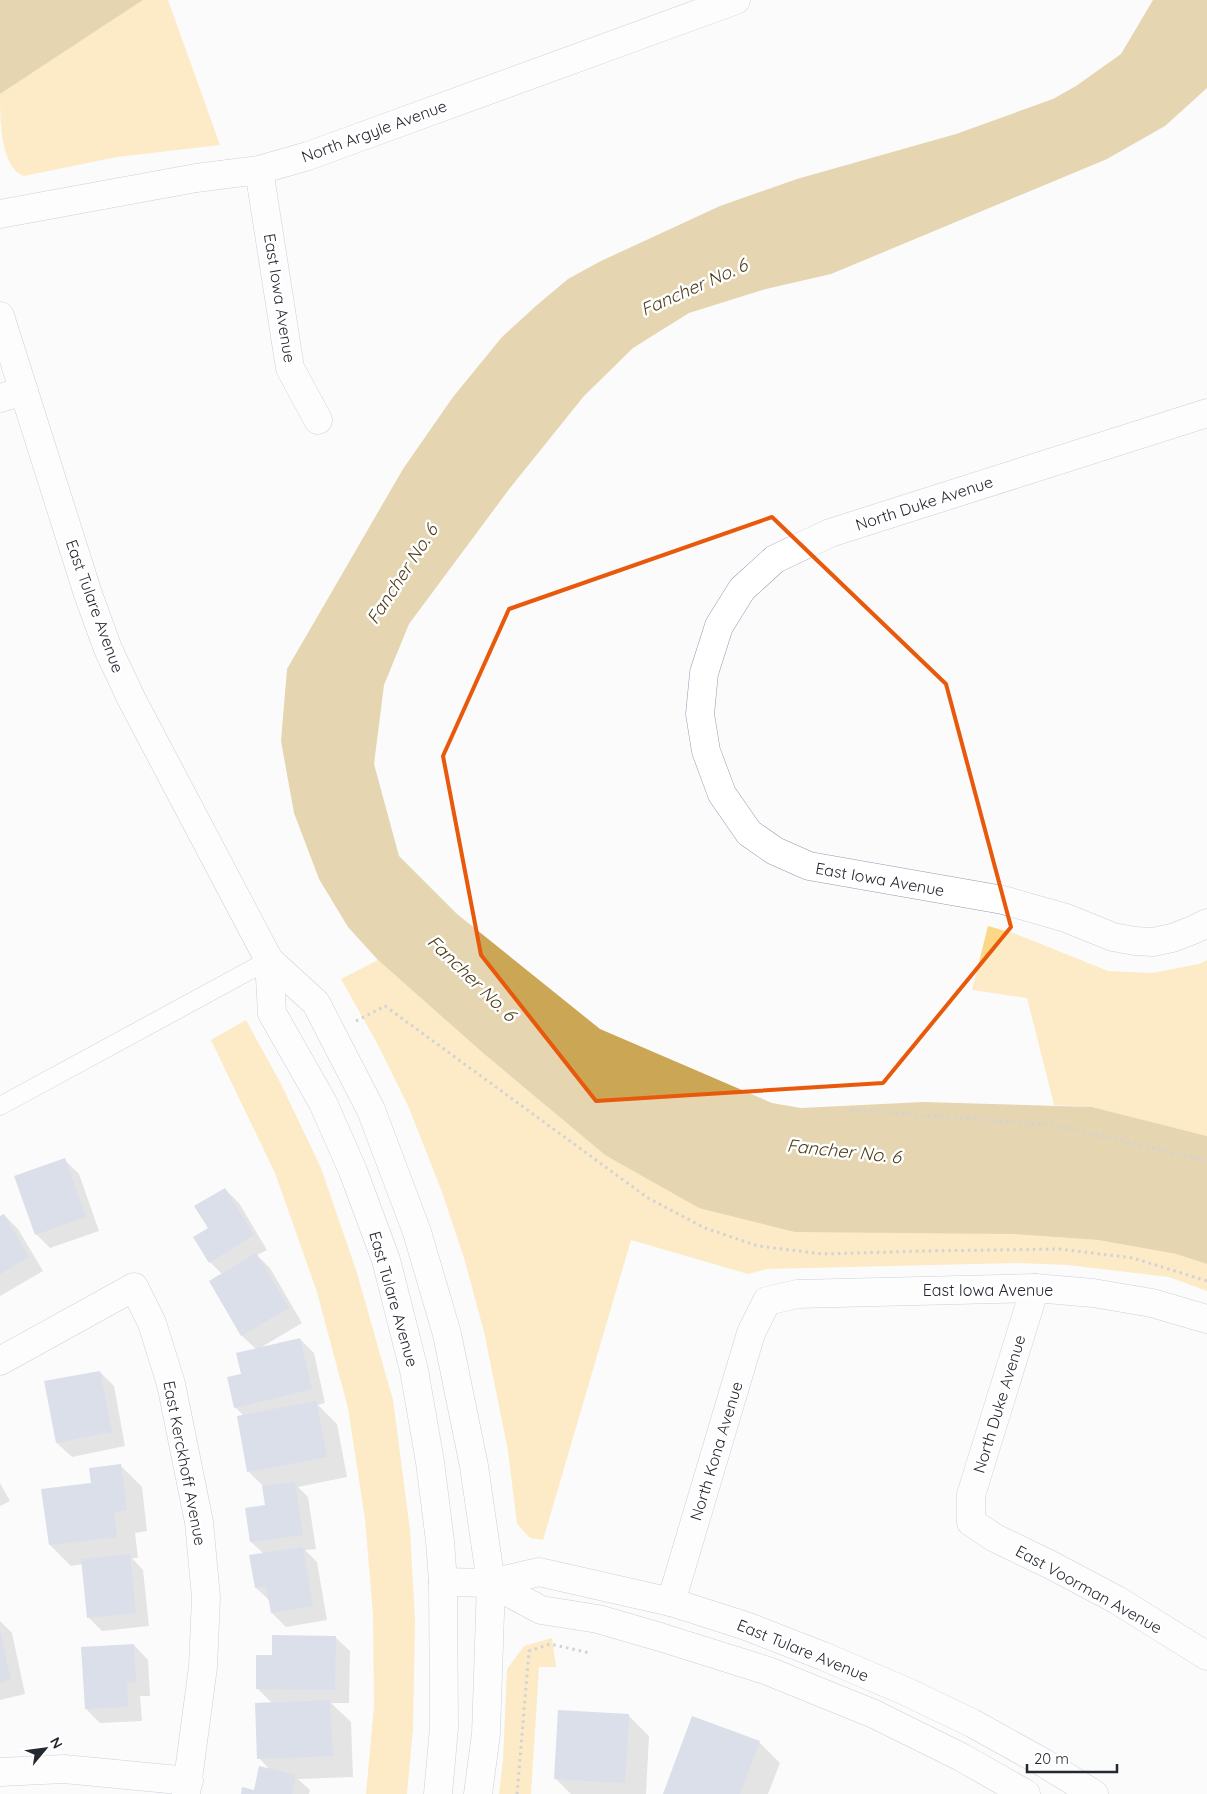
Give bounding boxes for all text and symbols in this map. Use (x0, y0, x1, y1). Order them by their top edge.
street label: North Argyle Avenue (299, 95, 449, 167)
street label: East Iowa Avenue (260, 232, 300, 364)
water label: Fancher No. 6 (637, 253, 752, 321)
street label: North Duke Avenue (853, 471, 995, 535)
water label: Fancher No. 6 (361, 519, 444, 628)
street label: East Tulare Avenue (62, 537, 128, 675)
street label: East Iowa Avenue (814, 858, 946, 900)
water label: Fancher No. 6 (423, 930, 522, 1027)
water label: Fancher No. 6 (786, 1134, 903, 1169)
street label: East Tulare Avenue (365, 1229, 423, 1369)
street label: East Iowa Avenue (923, 1280, 1053, 1300)
street label: North Duke Avenue (968, 1333, 1030, 1475)
street label: East Kerckhoff Avenue (159, 1379, 211, 1547)
street label: North Kona Avenue (685, 1379, 747, 1523)
street label: East Voorman Avenue (1012, 1540, 1166, 1638)
street label: East Tulare Avenue (734, 1614, 872, 1686)
north arrow (20, 1724, 70, 1774)
text: N (46, 1734, 67, 1752)
scale bar (1027, 1742, 1117, 1774)
text: 20 m (1034, 1749, 1069, 1768)

